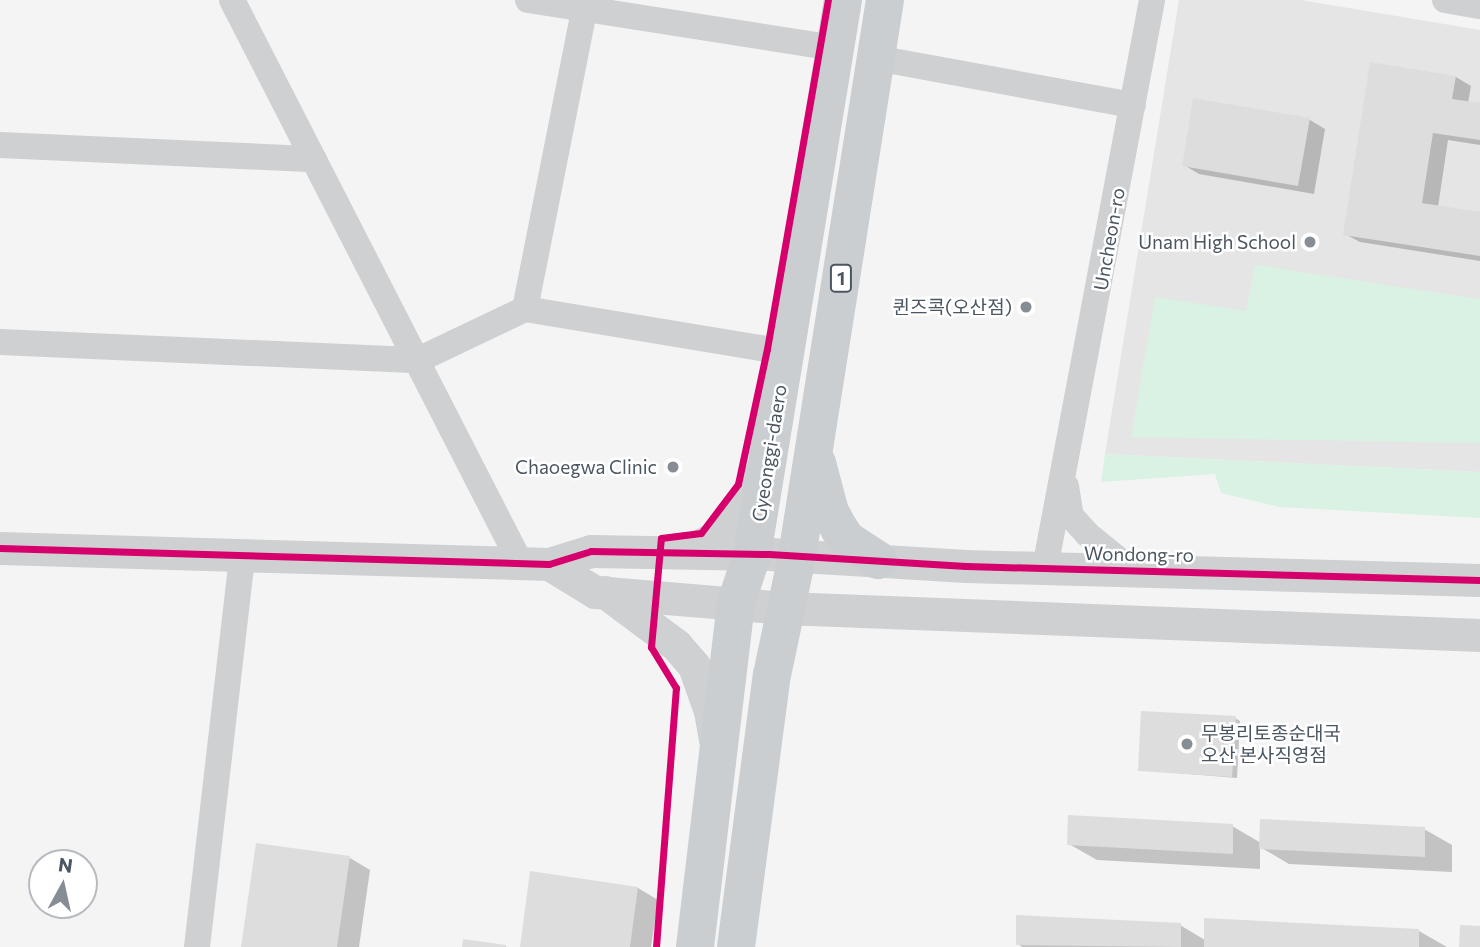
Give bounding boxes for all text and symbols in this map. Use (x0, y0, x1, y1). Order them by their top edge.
street label: Uncheon-ro (1089, 186, 1129, 292)
place label: Unam High School (1138, 231, 1296, 253)
marker: Unam High School (1302, 234, 1318, 250)
road number: 1 (829, 264, 853, 292)
place label: 퀸즈콕(오산점) (892, 296, 1012, 318)
marker: 퀸즈콕(오산점) (1018, 299, 1034, 315)
street label: Gyeonggi-daero (747, 383, 791, 523)
place label: Chaoegwa Clinic (515, 456, 657, 478)
marker: Chaoegwa Clinic (663, 457, 683, 477)
street label: Wondong-ro (1084, 542, 1194, 566)
place label: 무봉리토종순대국 오산 본사직영점 (1201, 722, 1341, 766)
marker: 무봉리토종순대국 오산 본사직영점 (1179, 736, 1195, 752)
north arrow (28, 849, 98, 919)
text: N (57, 852, 74, 877)

